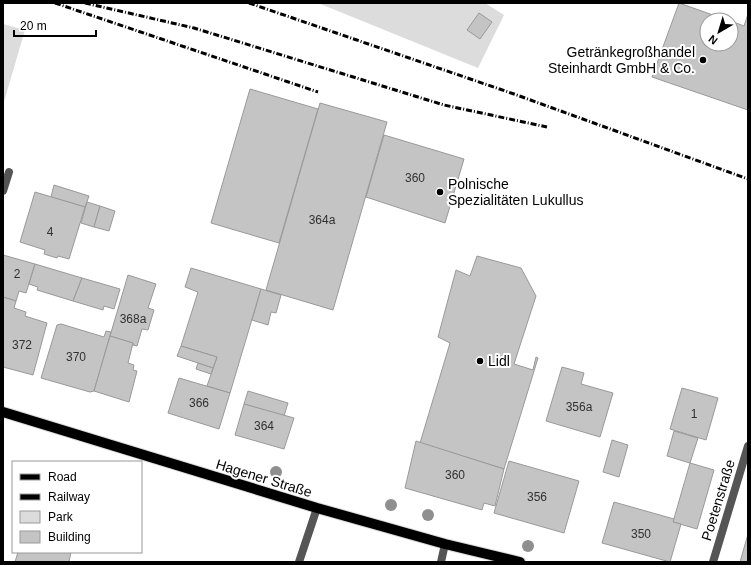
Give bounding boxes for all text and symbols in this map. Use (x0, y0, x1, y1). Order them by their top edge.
scale bar (14, 12, 96, 38)
north arrow (699, 12, 739, 52)
text: 20 m (20, 19, 47, 33)
text: N (706, 33, 720, 47)
place label: Getränkegroßhandel Steinhardt GmbH & Co. (548, 44, 695, 76)
marker: Getränkegroßhandel Steinhardt GmbH & Co. (698, 55, 708, 65)
house number: 360 (405, 171, 425, 185)
place label: Polnische Spezialitäten Lukullus (448, 176, 583, 208)
marker: Polnische Spezialitäten Lukullus (435, 187, 445, 197)
house number: 364a (309, 213, 336, 227)
house number: 4 (47, 225, 54, 239)
house number: 2 (14, 267, 21, 281)
house number: 368a (120, 312, 147, 326)
house number: 372 (12, 338, 32, 352)
house number: 370 (66, 350, 86, 364)
place label: Lidl (488, 353, 510, 369)
marker: Lidl (475, 356, 485, 366)
house number: 366 (189, 396, 209, 410)
house number: 356a (566, 400, 593, 414)
house number: 1 (691, 407, 698, 421)
house number: 364 (254, 419, 274, 433)
street label: Hagener Straße (214, 456, 314, 500)
street label: Poetenstraße (698, 457, 738, 543)
legend (12, 461, 142, 553)
house number: 360 (445, 468, 465, 482)
text: Road (48, 470, 77, 484)
text: Railway (48, 490, 90, 504)
house number: 356 (527, 490, 547, 504)
text: Park (48, 510, 74, 524)
house number: 350 (631, 527, 651, 541)
text: Building (48, 530, 91, 544)

